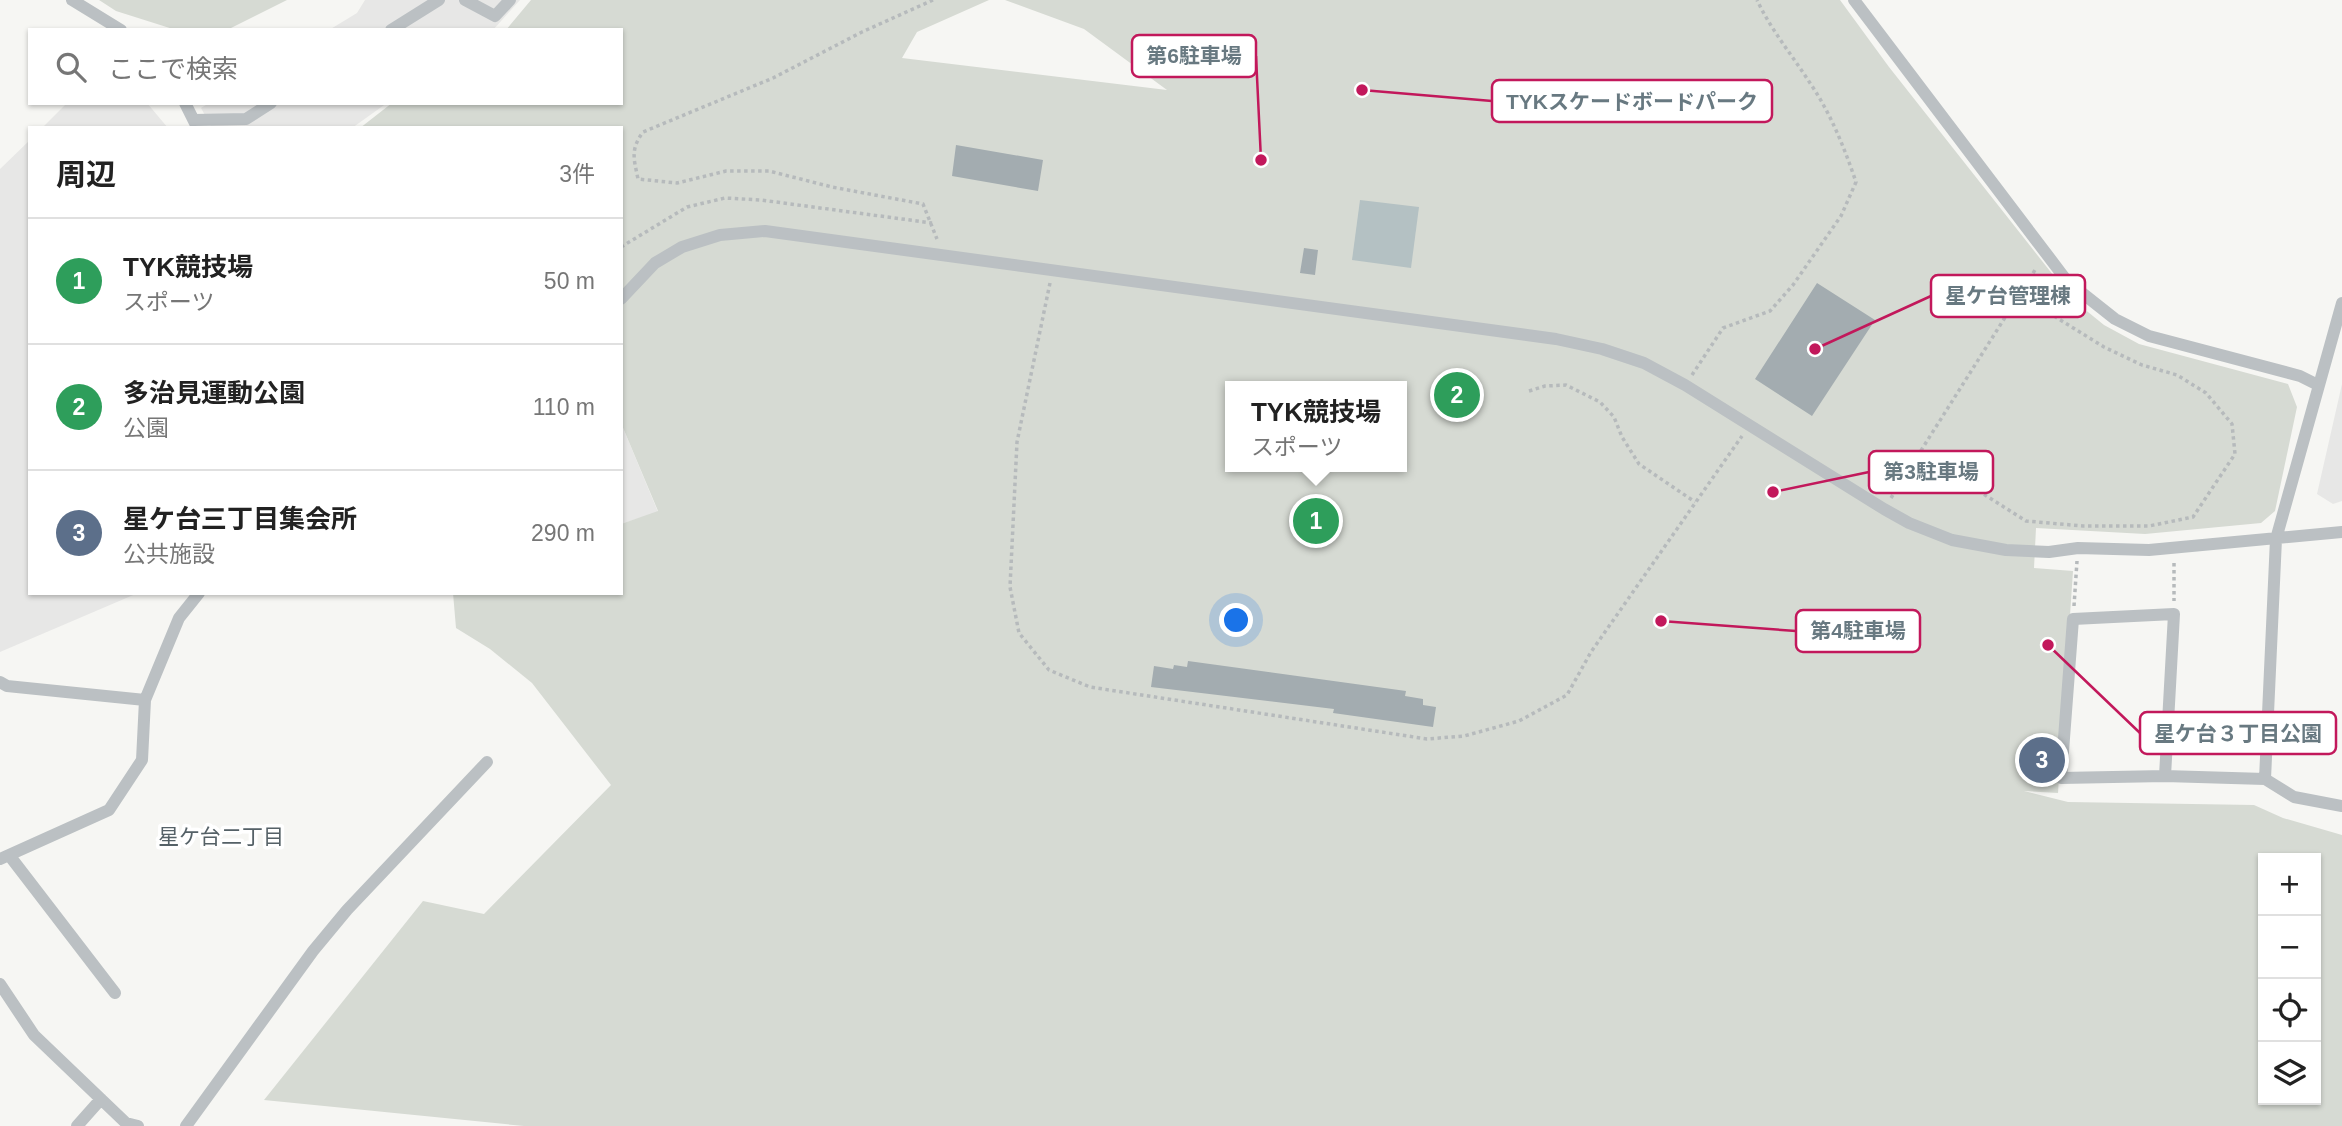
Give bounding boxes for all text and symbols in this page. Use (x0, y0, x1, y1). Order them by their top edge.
search box (28, 28, 623, 105)
callout: 第6駐車場 (1132, 35, 1256, 77)
text: 第6駐車場 (1146, 44, 1242, 67)
icon: search (52, 48, 90, 86)
text: ここで検索 (108, 54, 238, 84)
callout: TYKスケードボードパーク (1492, 80, 1772, 122)
text: TYKスケードボードパーク (1506, 90, 1758, 113)
text: 周辺 (56, 158, 116, 191)
text: 3件 (559, 161, 595, 187)
text: TYK競技場 (123, 252, 253, 282)
text: 1 (73, 268, 85, 294)
text: 50 m (544, 268, 595, 294)
callout: 星ケ台管理棟 (1931, 275, 2085, 317)
text: 星ケ台管理棟 (1945, 284, 2071, 307)
text: スポーツ (123, 289, 215, 315)
pin: 2 (1434, 369, 1480, 421)
text: 多治見運動公園 (123, 378, 305, 408)
popup (1225, 381, 1407, 472)
text: 2 (73, 394, 85, 420)
text: 110 m (533, 394, 595, 420)
text: TYK競技場 (1251, 397, 1381, 427)
text: 公園 (123, 415, 169, 441)
text: スポーツ (1251, 434, 1343, 460)
callout: 第3駐車場 (1869, 451, 1993, 493)
text: 第3駐車場 (1883, 460, 1979, 483)
pin: 1 (1293, 495, 1339, 547)
text: 星ケ台三丁目集会所 (123, 504, 357, 534)
text: 3 (73, 520, 85, 546)
text: 290 m (531, 520, 595, 546)
text: 公共施設 (123, 541, 215, 567)
your location (1219, 603, 1253, 637)
callout: 第4駐車場 (1796, 610, 1920, 652)
text: 第4駐車場 (1810, 619, 1906, 642)
callout: 星ケ台３丁目公園 (2140, 712, 2336, 754)
text: 星ケ台３丁目公園 (2154, 722, 2322, 745)
pin: 3 (2019, 734, 2065, 786)
district label: 星ケ台二丁目 (158, 825, 284, 848)
map controls (2258, 853, 2321, 1105)
button: + (2258, 853, 2321, 916)
button: − (2258, 916, 2321, 979)
button: locate (2258, 979, 2321, 1042)
button: layers (2258, 1042, 2321, 1105)

